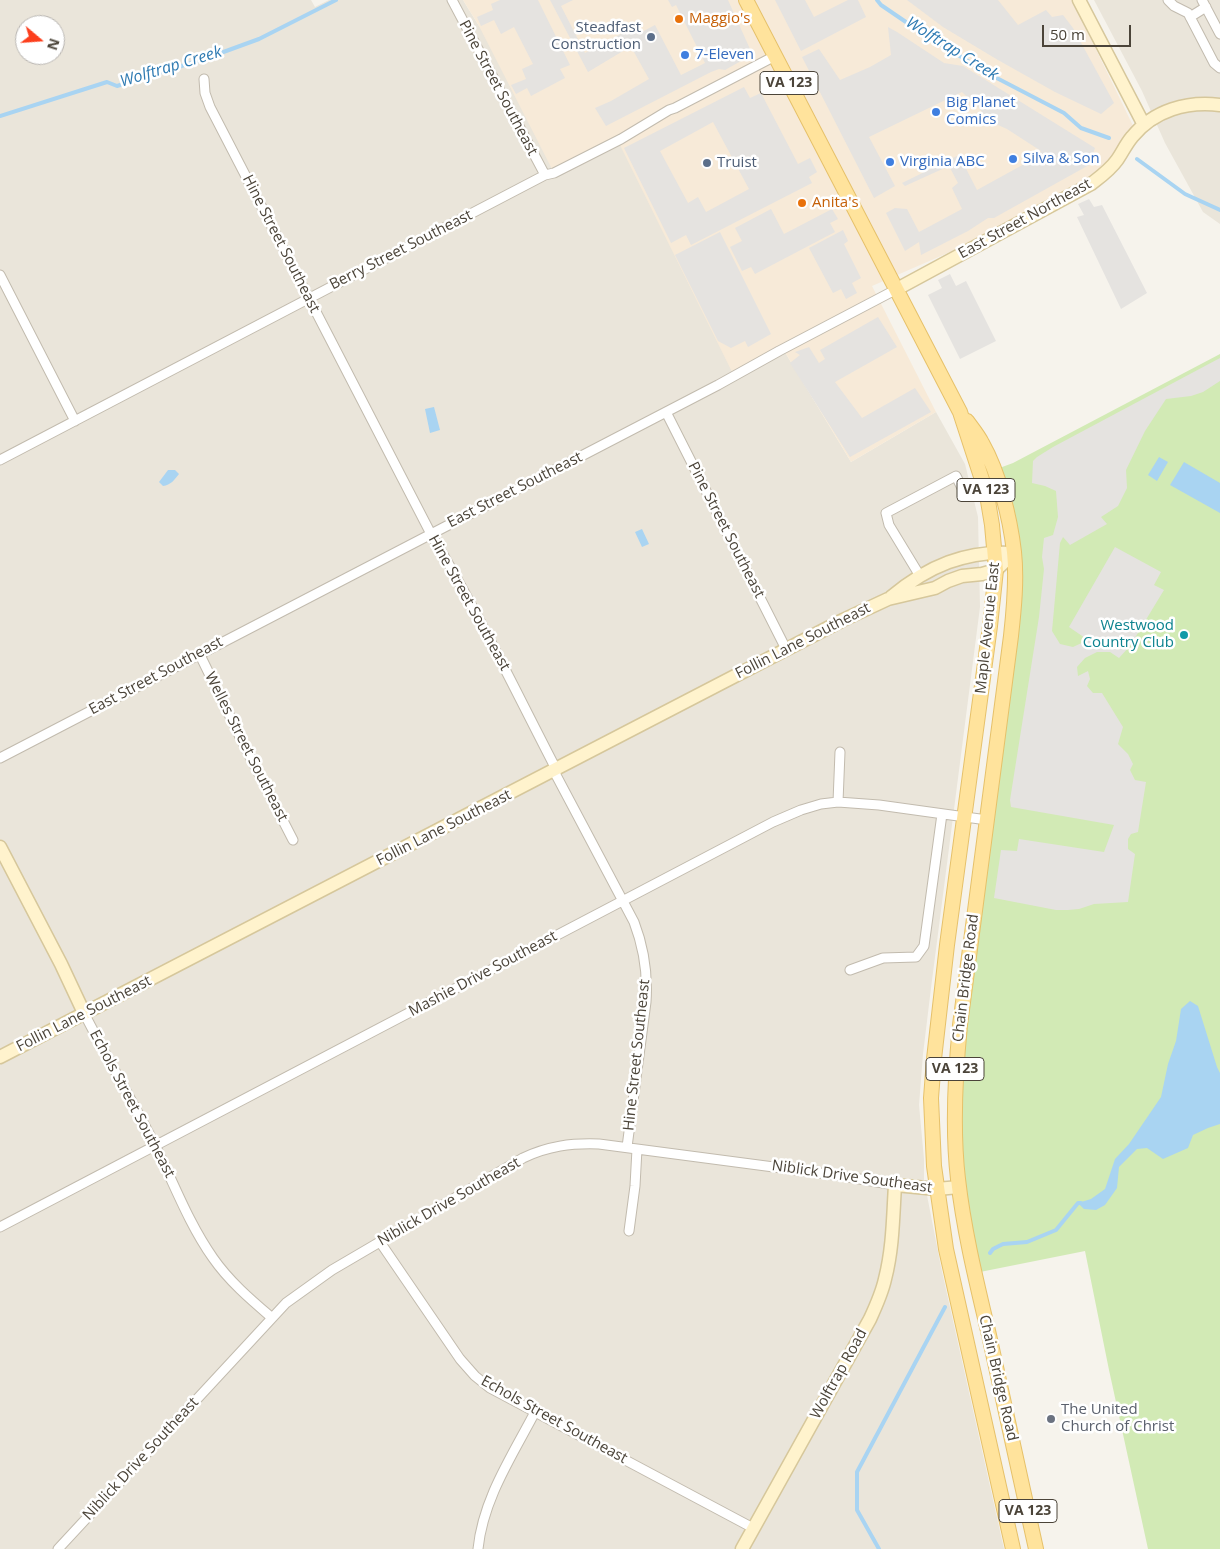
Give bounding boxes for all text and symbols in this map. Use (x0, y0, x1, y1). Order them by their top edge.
place label: Maggio's (689, 10, 750, 28)
marker: Maggio's (673, 13, 685, 25)
water label: Wolftrap Creek (902, 13, 1002, 85)
north arrow (15, 15, 65, 65)
scale bar (1045, 15, 1134, 47)
street label: Pine Street Southeast (455, 17, 541, 159)
place label: Steadfast Construction (551, 19, 641, 54)
text: 50 m (1050, 24, 1085, 44)
marker: Steadfast Construction (645, 31, 657, 43)
text: N (43, 36, 65, 53)
water label: Wolftrap Creek (118, 42, 224, 92)
place label: 7-Eleven (695, 46, 754, 64)
marker: 7-Eleven (679, 49, 691, 61)
road number: VA 123 (760, 72, 818, 95)
place label: Big Planet Comics (946, 94, 1016, 129)
marker: Big Planet Comics (930, 106, 942, 118)
place label: Silva & Son (1023, 150, 1100, 168)
place label: Virginia ABC (900, 153, 985, 171)
marker: Silva & Son (1007, 153, 1019, 165)
place label: Truist (717, 154, 757, 172)
marker: Virginia ABC (884, 156, 896, 168)
marker: Truist (701, 157, 713, 169)
street label: Hine Street Southeast (238, 172, 324, 316)
street label: East Street Northeast (955, 175, 1095, 263)
place label: Anita's (812, 194, 859, 212)
marker: Anita's (796, 197, 808, 209)
street label: Berry Street Southeast (327, 206, 475, 294)
street label: East Street Southeast (444, 448, 586, 532)
street label: Pine Street Southeast (684, 459, 768, 601)
road number: VA 123 (957, 478, 1015, 502)
street label: Hine Street Southeast (424, 532, 514, 674)
street label: Maple Avenue East (972, 561, 1004, 695)
street label: Follin Lane Southeast (732, 599, 874, 683)
place label: Westwood Country Club (1083, 617, 1174, 652)
marker: Westwood Country Club (1178, 629, 1190, 641)
street label: East Street Southeast (86, 633, 226, 719)
street label: Welles Street Southeast (200, 669, 292, 825)
street label: Follin Lane Southeast (373, 786, 515, 870)
street label: Chain Bridge Road (949, 913, 983, 1043)
street label: Mashie Drive Southeast (406, 927, 560, 1021)
street label: Follin Lane Southeast (13, 972, 155, 1056)
street label: Hine Street Southeast (620, 978, 654, 1132)
street label: Echols Street Southeast (85, 1027, 179, 1181)
road number: VA 123 (926, 1058, 984, 1080)
street label: Niblick Drive Southeast (375, 1154, 523, 1250)
street label: Niblick Drive Southeast (771, 1157, 933, 1197)
street label: Chain Bridge Road (975, 1313, 1021, 1443)
street label: Wolftrap Road (807, 1326, 871, 1422)
street label: Echols Street Southeast (478, 1372, 630, 1468)
street label: Niblick Drive Southeast (79, 1394, 203, 1524)
place label: The United Church of Christ (1061, 1401, 1174, 1436)
marker: The United Church of Christ (1045, 1413, 1057, 1425)
road number: VA 123 (999, 1500, 1057, 1522)

